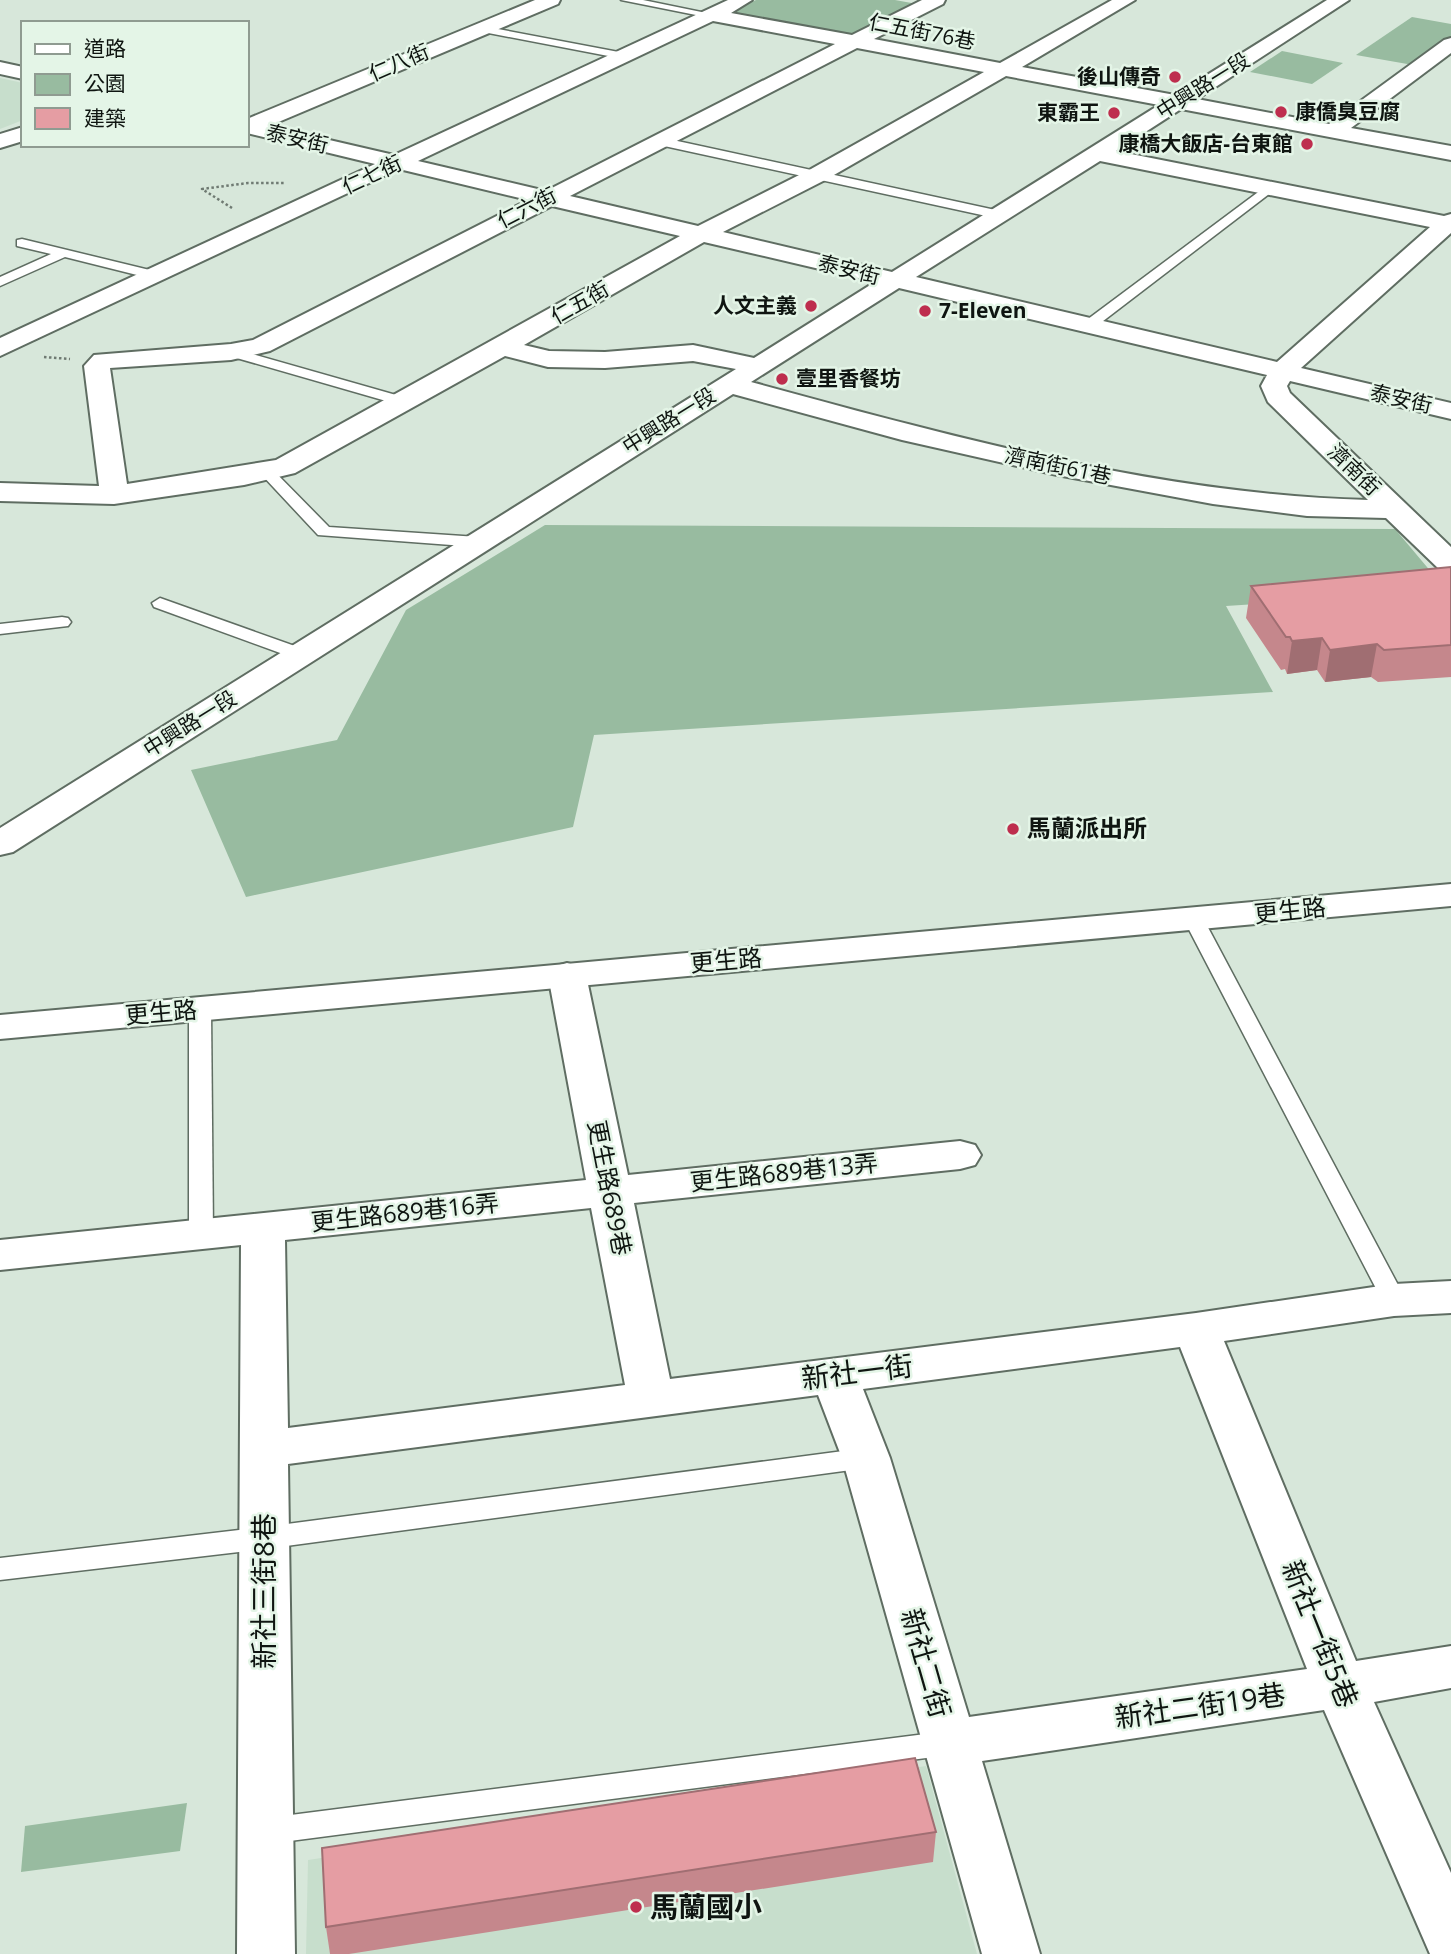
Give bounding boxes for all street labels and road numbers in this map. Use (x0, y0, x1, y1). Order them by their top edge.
street label: 仁五街76巷 (867, 7, 978, 55)
street label: 仁八街 (364, 37, 433, 87)
street label: 中興路一段 (1151, 45, 1254, 125)
street label: 泰安街 (263, 117, 331, 159)
street label: 仁七街 (337, 148, 406, 200)
street label: 仁六街 (492, 180, 561, 234)
street label: 泰安街 (815, 248, 883, 290)
street label: 仁五街 (545, 274, 614, 330)
street label: 泰安街 (1367, 377, 1435, 419)
street label: 中興路一段 (617, 380, 720, 460)
street label: 濟南街 (1322, 437, 1387, 501)
street label: 濟南街61巷 (1002, 440, 1114, 490)
street label: 中興路一段 (138, 683, 241, 763)
street label: 更生路 (1252, 889, 1327, 930)
street label: 更生路 (689, 940, 763, 979)
street label: 更生路 (124, 992, 198, 1031)
street label: 更生路689巷 (581, 1117, 640, 1258)
street label: 更生路689巷13弄 (688, 1145, 879, 1198)
street label: 更生路689巷16弄 (309, 1185, 500, 1238)
street label: 新社一街 (799, 1345, 915, 1397)
street label: 新社三街8巷 (244, 1513, 282, 1669)
street label: 新社一街5巷 (1274, 1554, 1368, 1713)
street label: 新社二街 (893, 1604, 961, 1722)
street label: 新社二街19巷 (1112, 1674, 1288, 1736)

